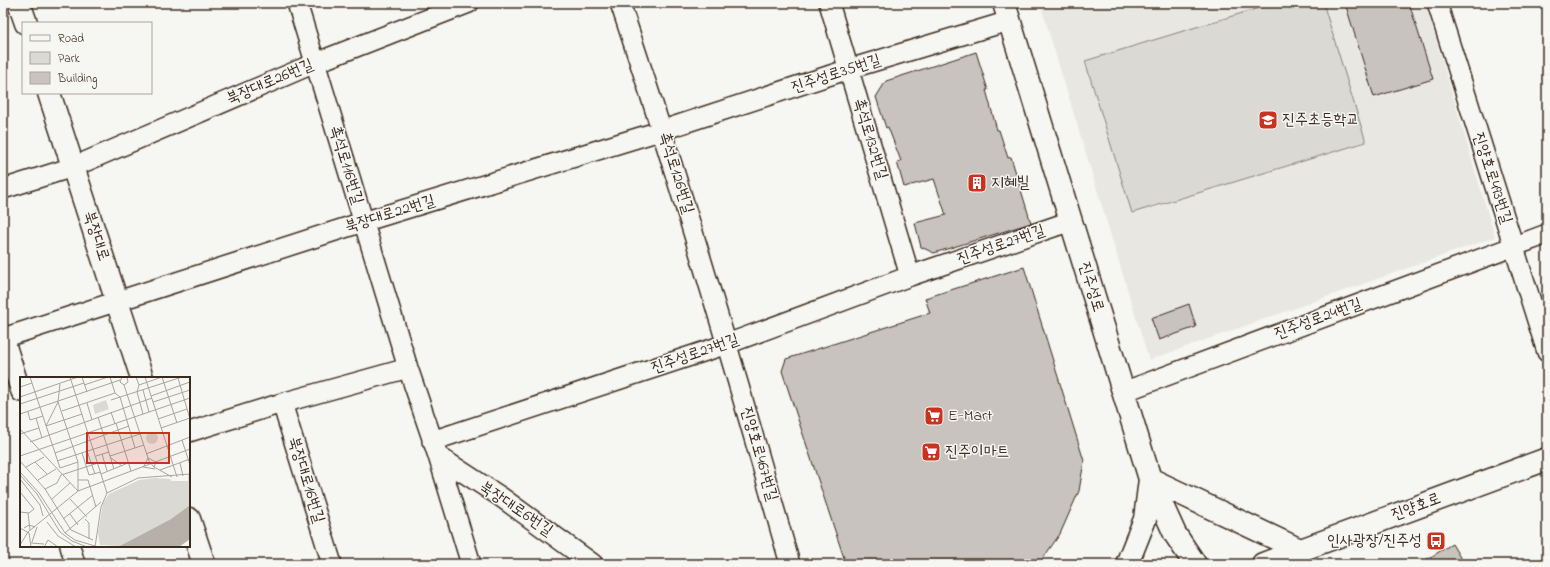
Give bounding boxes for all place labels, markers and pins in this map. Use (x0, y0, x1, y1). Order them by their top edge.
place label: 진주초등학교 (1282, 108, 1359, 132)
school or university icon: 진주초등학교 (1257, 109, 1279, 131)
place label: 지혜빌 (991, 171, 1030, 195)
building icon: 지혜빌 (966, 172, 988, 194)
place label: E-Mart (948, 404, 993, 428)
supermarket icon: E-Mart (923, 405, 945, 427)
place label: 진주이마트 (945, 440, 1009, 464)
supermarket icon: 진주이마트 (920, 441, 942, 463)
place label: 인사광장/진주성 (1327, 529, 1422, 553)
bus stop icon: 인사광장/진주성 (1425, 530, 1447, 552)

